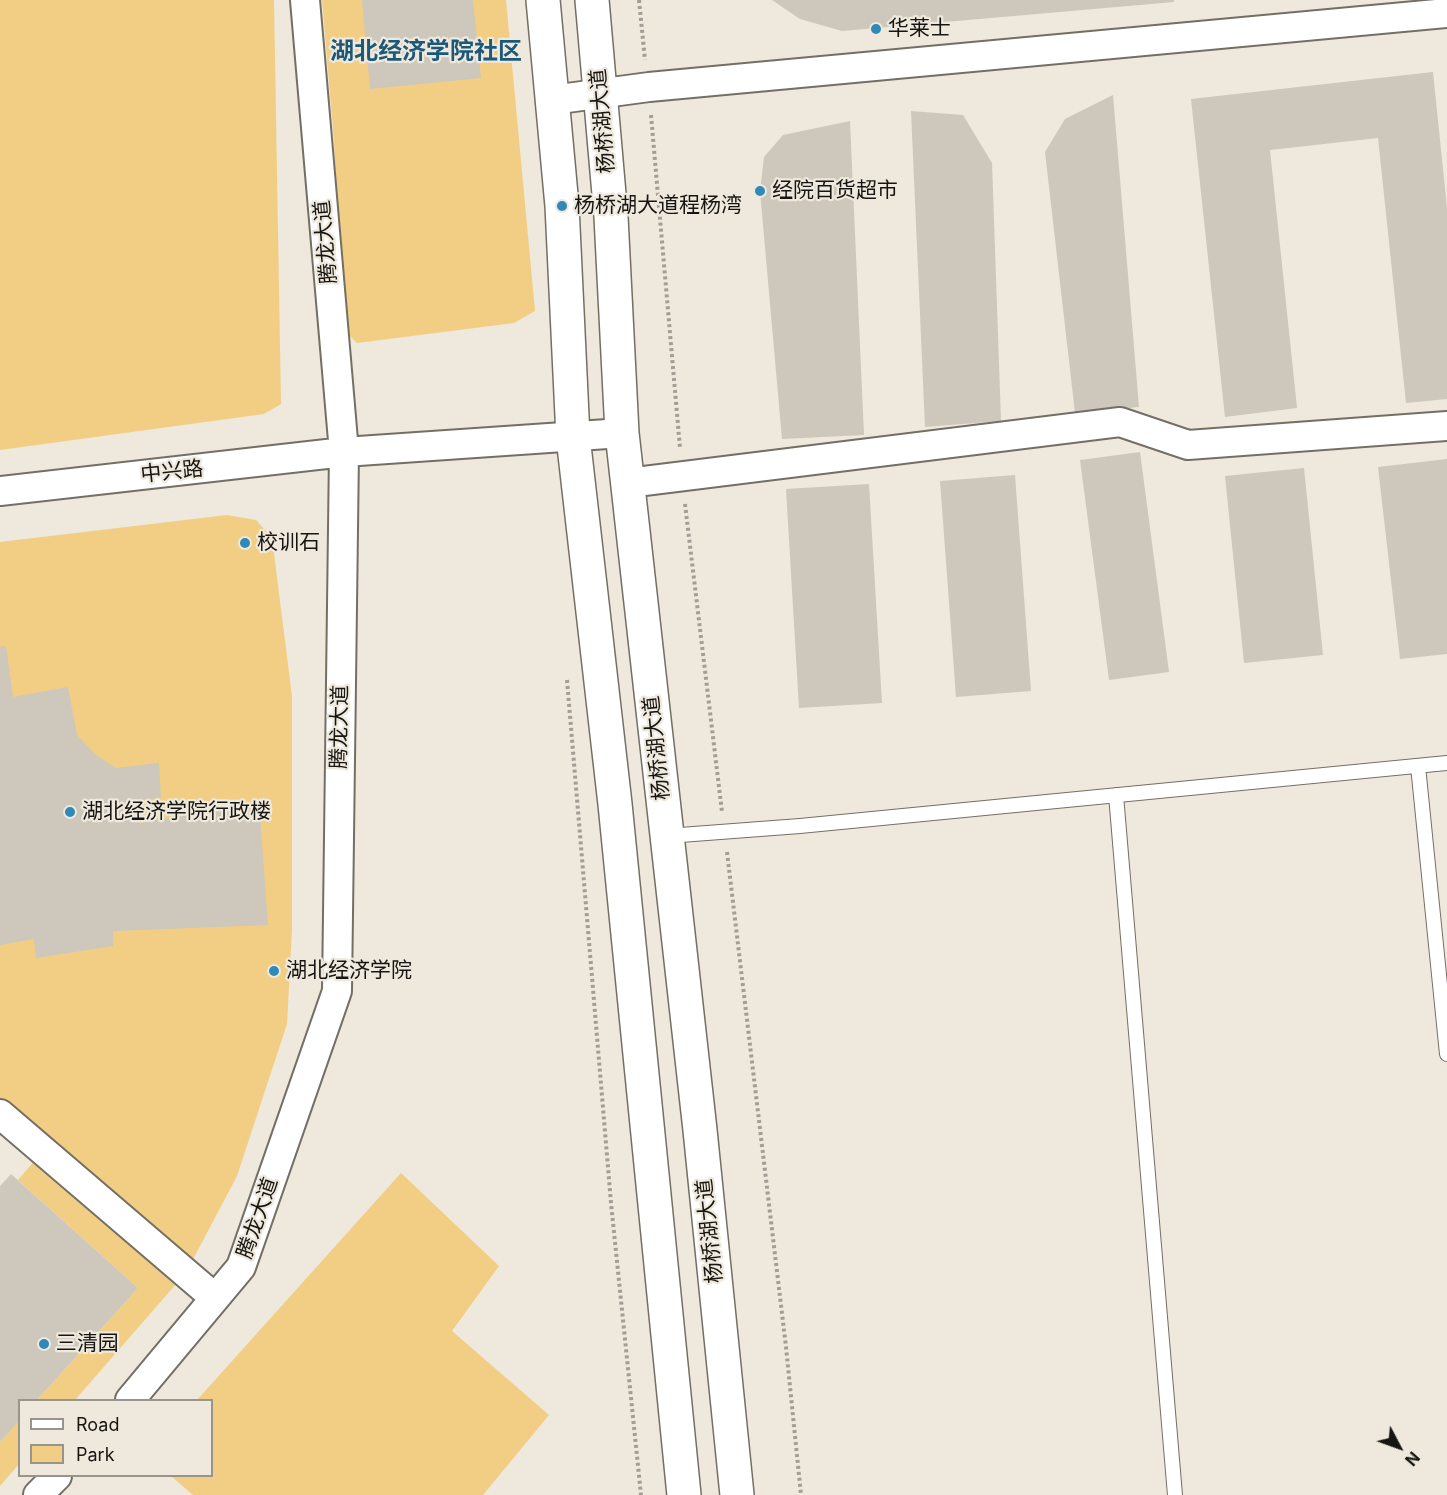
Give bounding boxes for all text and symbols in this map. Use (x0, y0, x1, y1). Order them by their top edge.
place label: 华莱士 (888, 16, 951, 42)
marker: 华莱士 (869, 22, 883, 36)
district label: 湖北经济学院社区 (330, 38, 522, 66)
street label: 杨桥湖大道 (586, 68, 620, 174)
place label: 经院百货超市 (772, 178, 898, 204)
marker: 经院百货超市 (753, 184, 767, 198)
place label: 杨桥湖大道程杨湾 (574, 193, 742, 219)
street label: 腾龙大道 (310, 199, 342, 285)
marker: 杨桥湖大道程杨湾 (555, 199, 569, 213)
street label: 中兴路 (139, 456, 205, 488)
place label: 校训石 (257, 530, 320, 556)
marker: 校训石 (238, 536, 252, 550)
street label: 腾龙大道 (327, 685, 353, 769)
street label: 杨桥湖大道 (639, 694, 675, 802)
place label: 湖北经济学院行政楼 (82, 799, 271, 825)
marker: 湖北经济学院行政楼 (63, 805, 77, 819)
place label: 湖北经济学院 (286, 958, 412, 984)
marker: 湖北经济学院 (267, 964, 281, 978)
street label: 腾龙大道 (232, 1174, 284, 1262)
street label: 杨桥湖大道 (692, 1177, 728, 1285)
place label: 三清园 (56, 1331, 119, 1357)
marker: 三清园 (37, 1337, 51, 1351)
legend (18, 1399, 213, 1477)
text: Road (76, 1414, 119, 1435)
north arrow (1369, 1417, 1429, 1477)
text: Park (76, 1444, 115, 1465)
text: N (1401, 1448, 1424, 1470)

